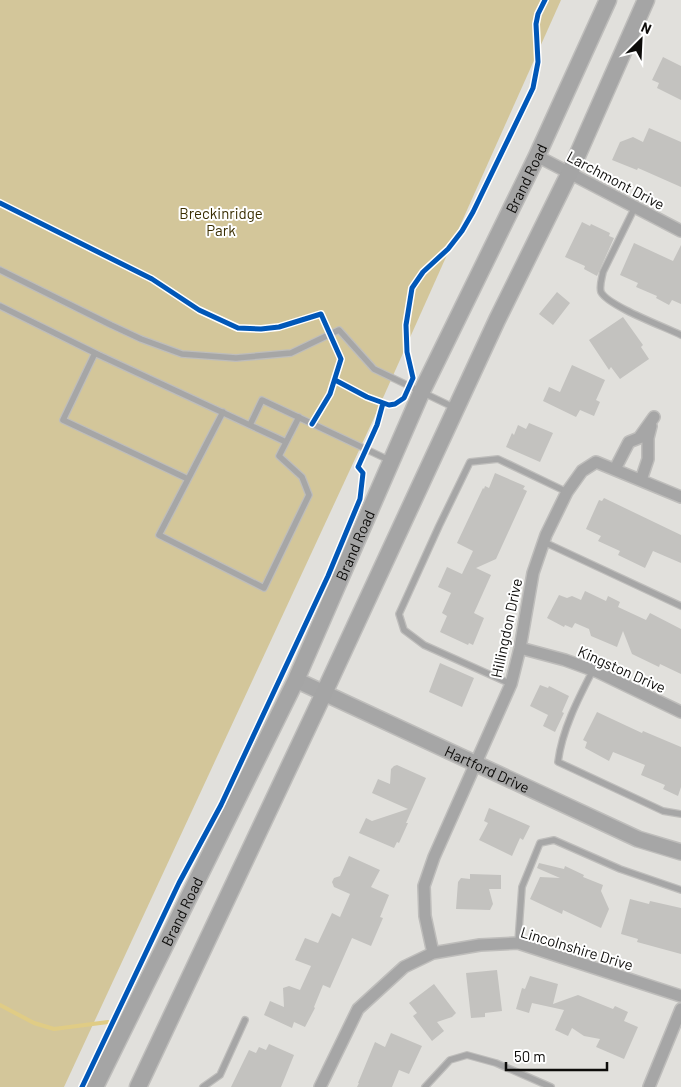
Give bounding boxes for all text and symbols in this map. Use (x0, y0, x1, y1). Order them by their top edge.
north arrow (616, 15, 666, 65)
text: N (639, 18, 654, 37)
street label: Brand Road (502, 141, 550, 216)
street label: Larchmont Drive (564, 147, 668, 213)
park label: Breckinridge Park (179, 204, 263, 239)
street label: Brand Road (332, 507, 378, 583)
street label: Hillingdon Drive (487, 577, 525, 679)
street label: Kingston Drive (575, 642, 669, 696)
street label: Hartford Drive (442, 742, 533, 796)
street label: Brand Road (157, 874, 206, 949)
street label: Lincolnshire Drive (519, 922, 635, 974)
scale bar (506, 1040, 607, 1072)
text: 50 m (514, 1047, 546, 1065)

